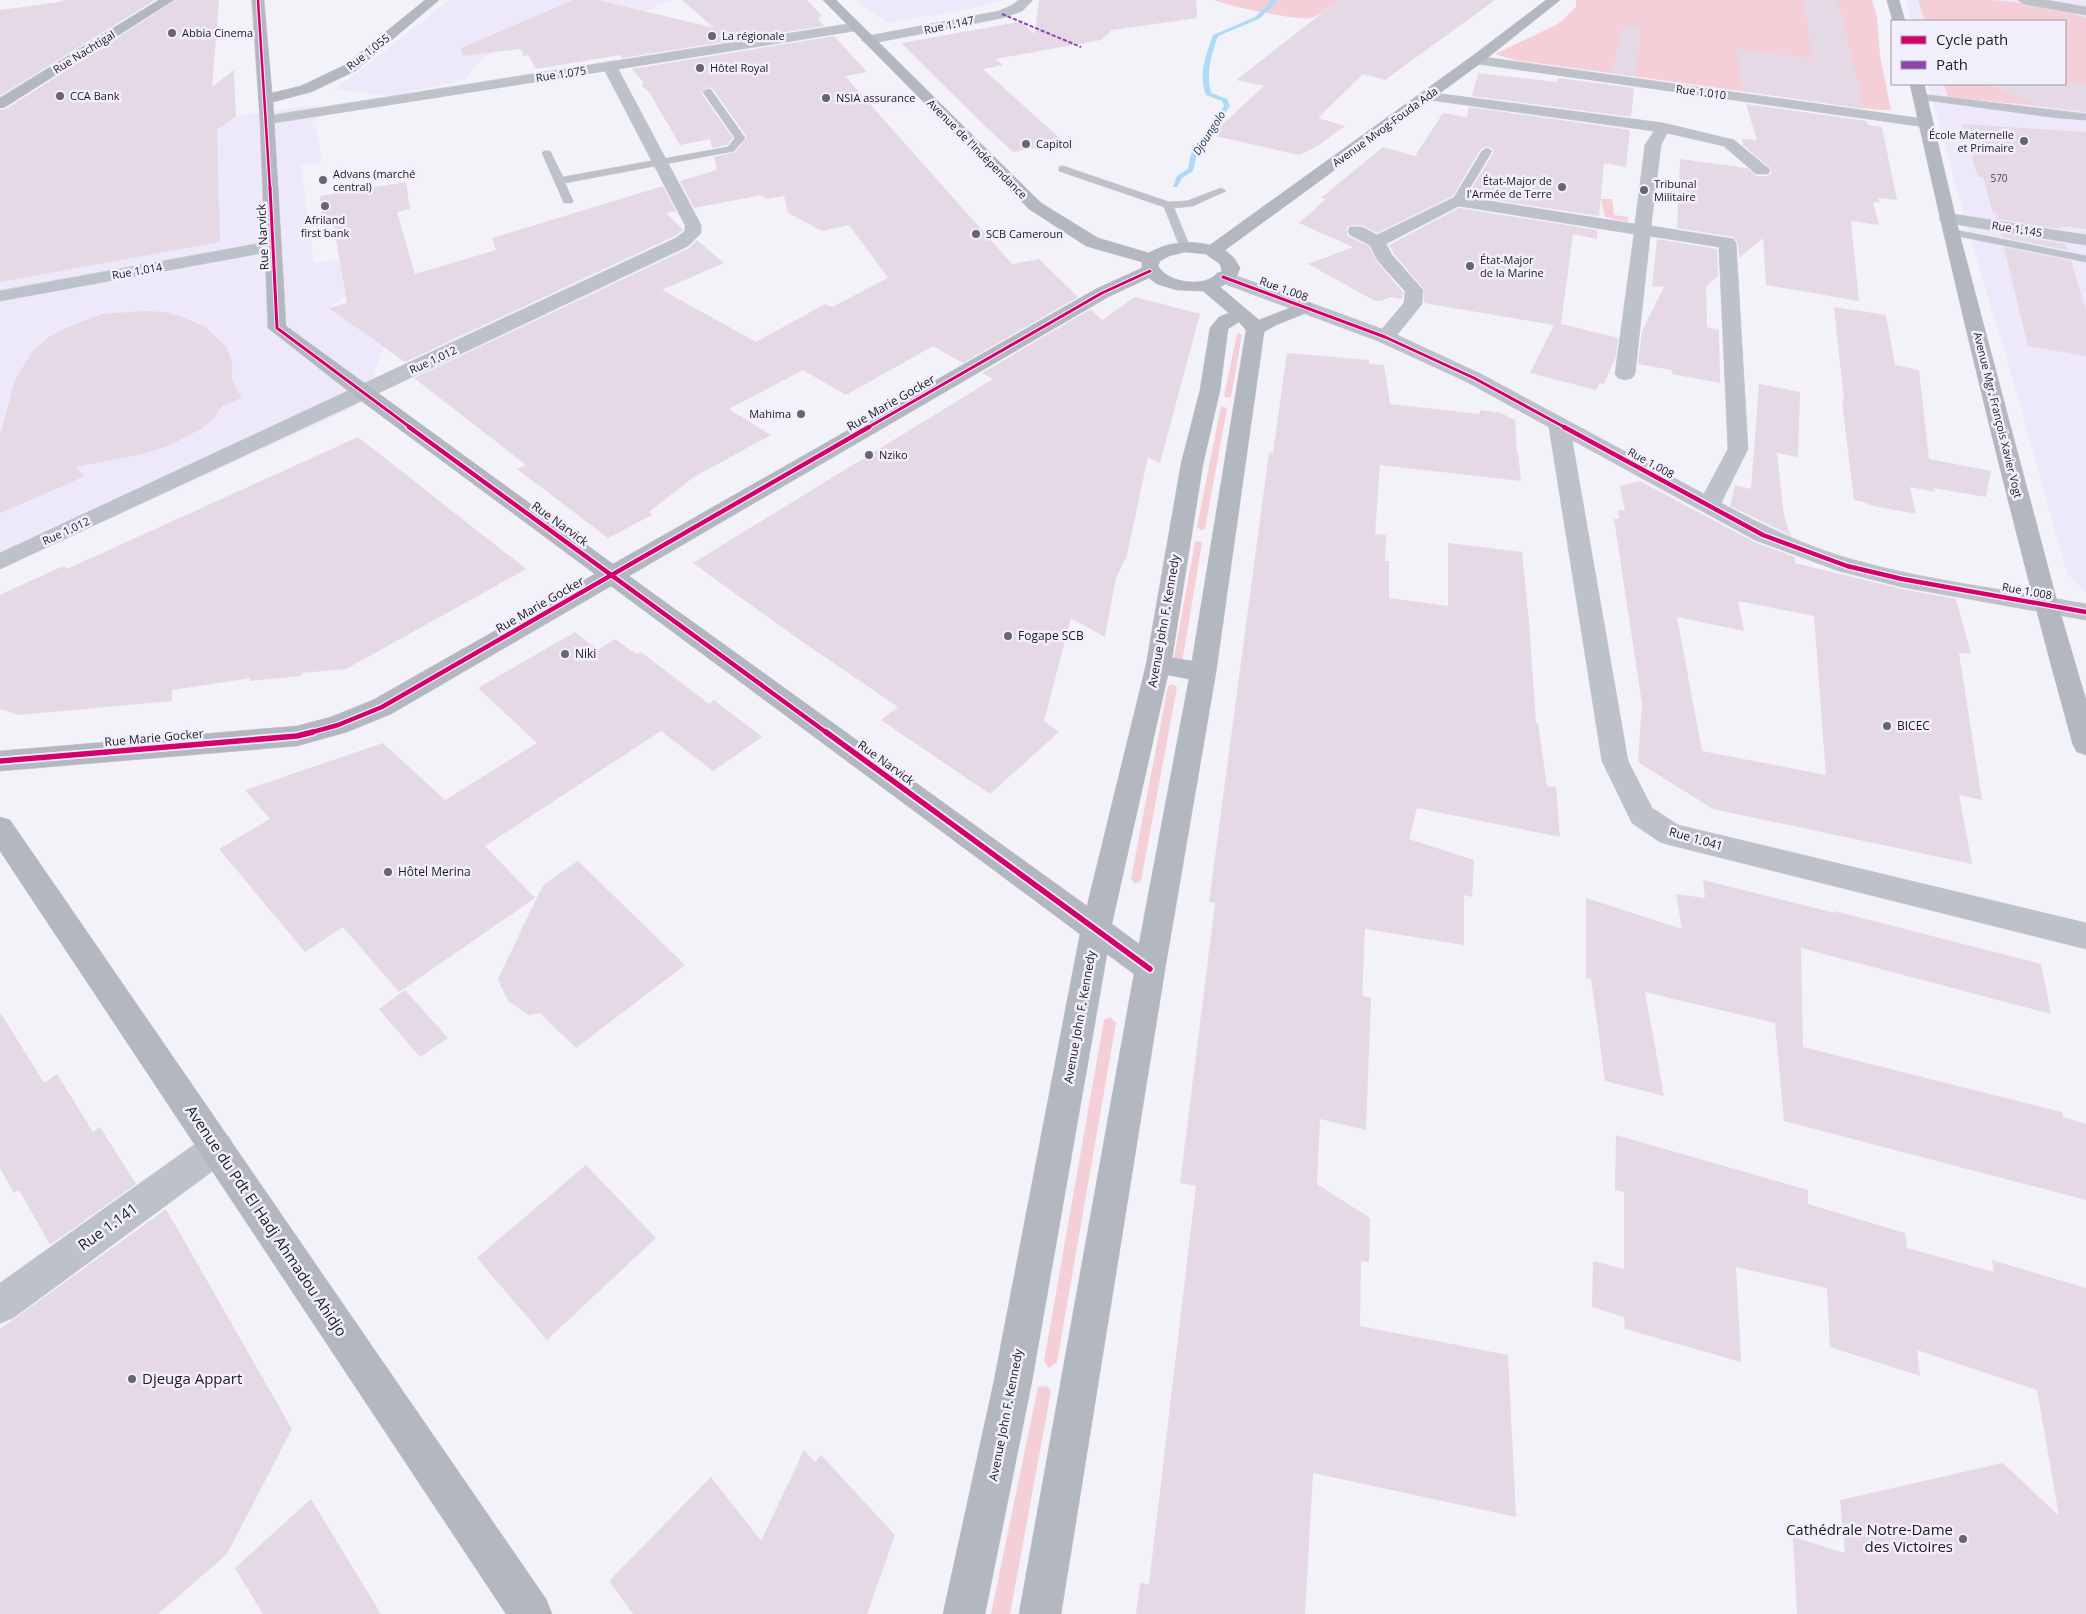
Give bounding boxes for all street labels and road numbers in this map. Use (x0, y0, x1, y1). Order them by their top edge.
street label: Rue 1.147 (923, 12, 975, 37)
street label: Rue Nachtigal (50, 27, 118, 77)
street label: Rue 1.055 (343, 30, 392, 73)
street label: Rue 1.075 (535, 62, 587, 85)
street label: Rue 1.010 (1675, 81, 1727, 102)
street label: Avenue Mvog-Fouda Ada (1329, 83, 1441, 170)
street label: Avenue de l'Indépendance (924, 95, 1031, 202)
street label: Rue Narvick (252, 203, 273, 271)
street label: Rue 1.145 (1991, 217, 2043, 240)
street label: Rue 1.014 (111, 259, 164, 282)
street label: Rue 1.008 (1258, 273, 1311, 304)
street label: Avenue Mgr. François Xavier Vogt (1971, 330, 2026, 499)
street label: Rue 1.012 (407, 342, 459, 377)
street label: Rue Marie Gocker (843, 370, 938, 435)
street label: Rue 1.008 (1625, 444, 1677, 481)
street label: Rue Narvick (528, 497, 593, 550)
street label: Rue 1.012 (40, 513, 92, 548)
street label: Avenue John F. Kennedy (1143, 552, 1184, 689)
street label: Rue Marie Gocker (492, 572, 587, 637)
street label: Rue 1.008 (2001, 579, 2053, 602)
street label: Rue Marie Gocker (104, 725, 204, 750)
street label: Rue Narvick (854, 736, 919, 789)
street label: Rue 1.041 (1667, 823, 1725, 854)
street label: Avenue John F. Kennedy (1059, 948, 1100, 1085)
street label: Avenue du Pdt El Hadj Ahmadou Ahidjo (182, 1101, 352, 1340)
street label: Rue 1.141 (74, 1198, 141, 1255)
street label: Avenue John F. Kennedy (984, 1346, 1027, 1483)

